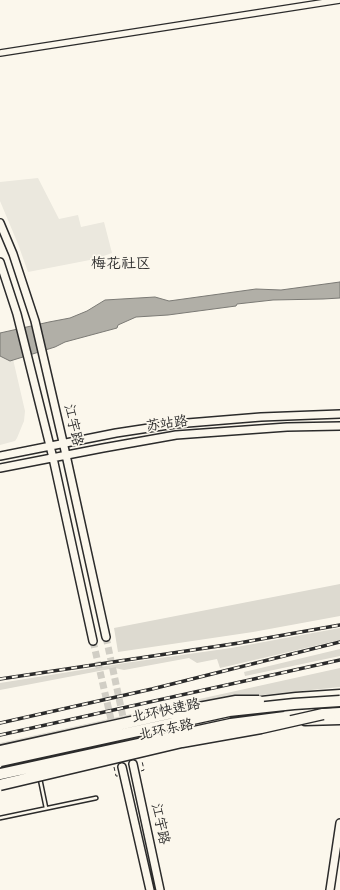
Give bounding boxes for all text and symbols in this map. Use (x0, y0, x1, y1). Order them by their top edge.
district label: 梅花社区 (91, 255, 151, 273)
street label: 江宇路 (60, 403, 86, 447)
street label: 苏站路 (145, 413, 189, 435)
street label: 北环快速路 (130, 696, 202, 726)
street label: 北环东路 (137, 716, 195, 744)
street label: 江宇路 (147, 802, 173, 846)

